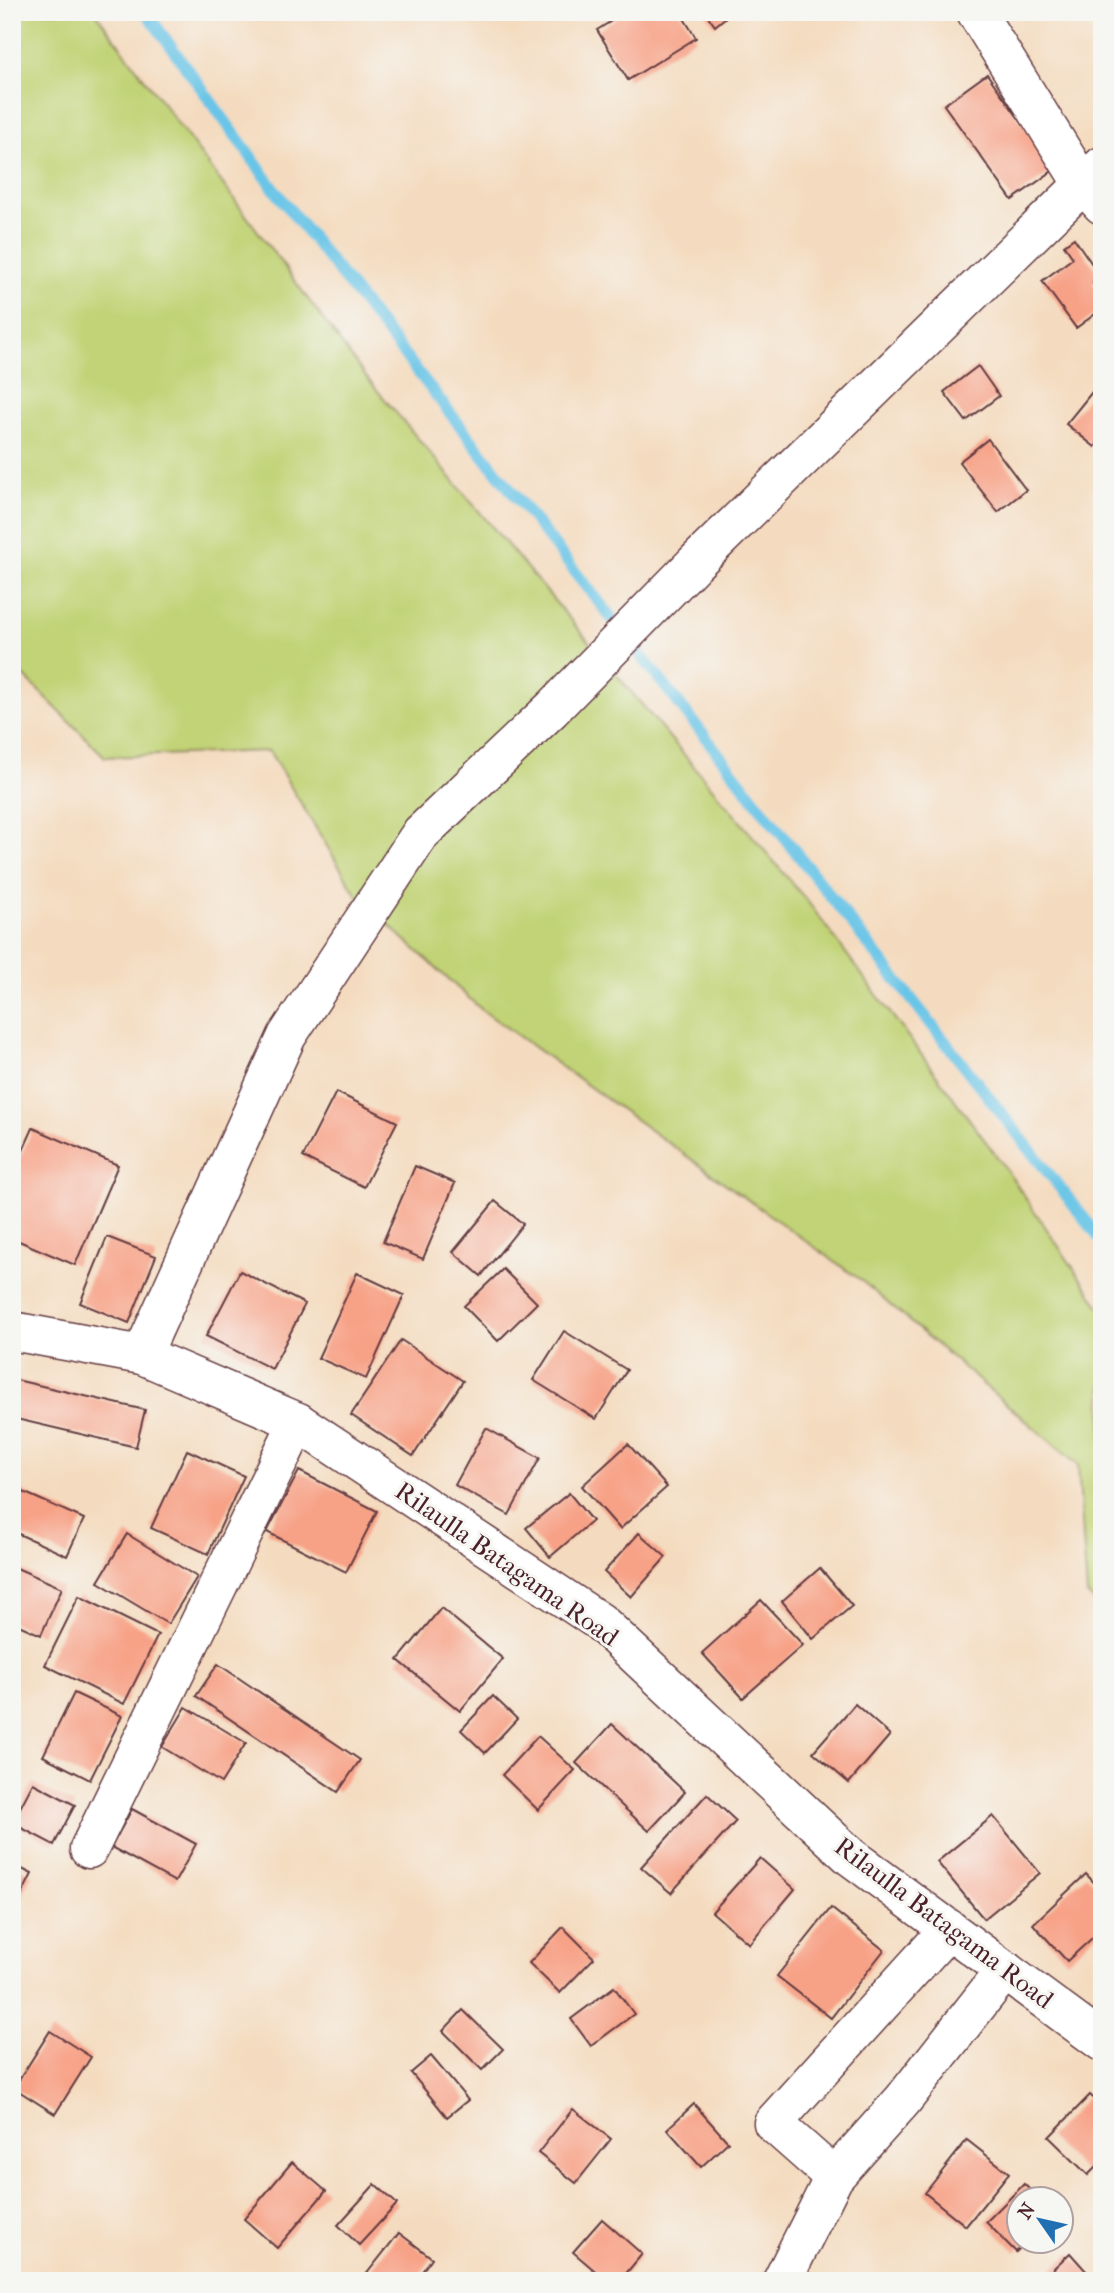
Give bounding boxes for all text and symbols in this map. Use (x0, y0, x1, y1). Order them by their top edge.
street label: Rilaulla Batagama Road (389, 1475, 625, 1653)
street label: Rilaulla Batagama Road (829, 1831, 1060, 2016)
north arrow (1006, 2184, 1076, 2254)
text: N (1014, 2198, 1040, 2223)

